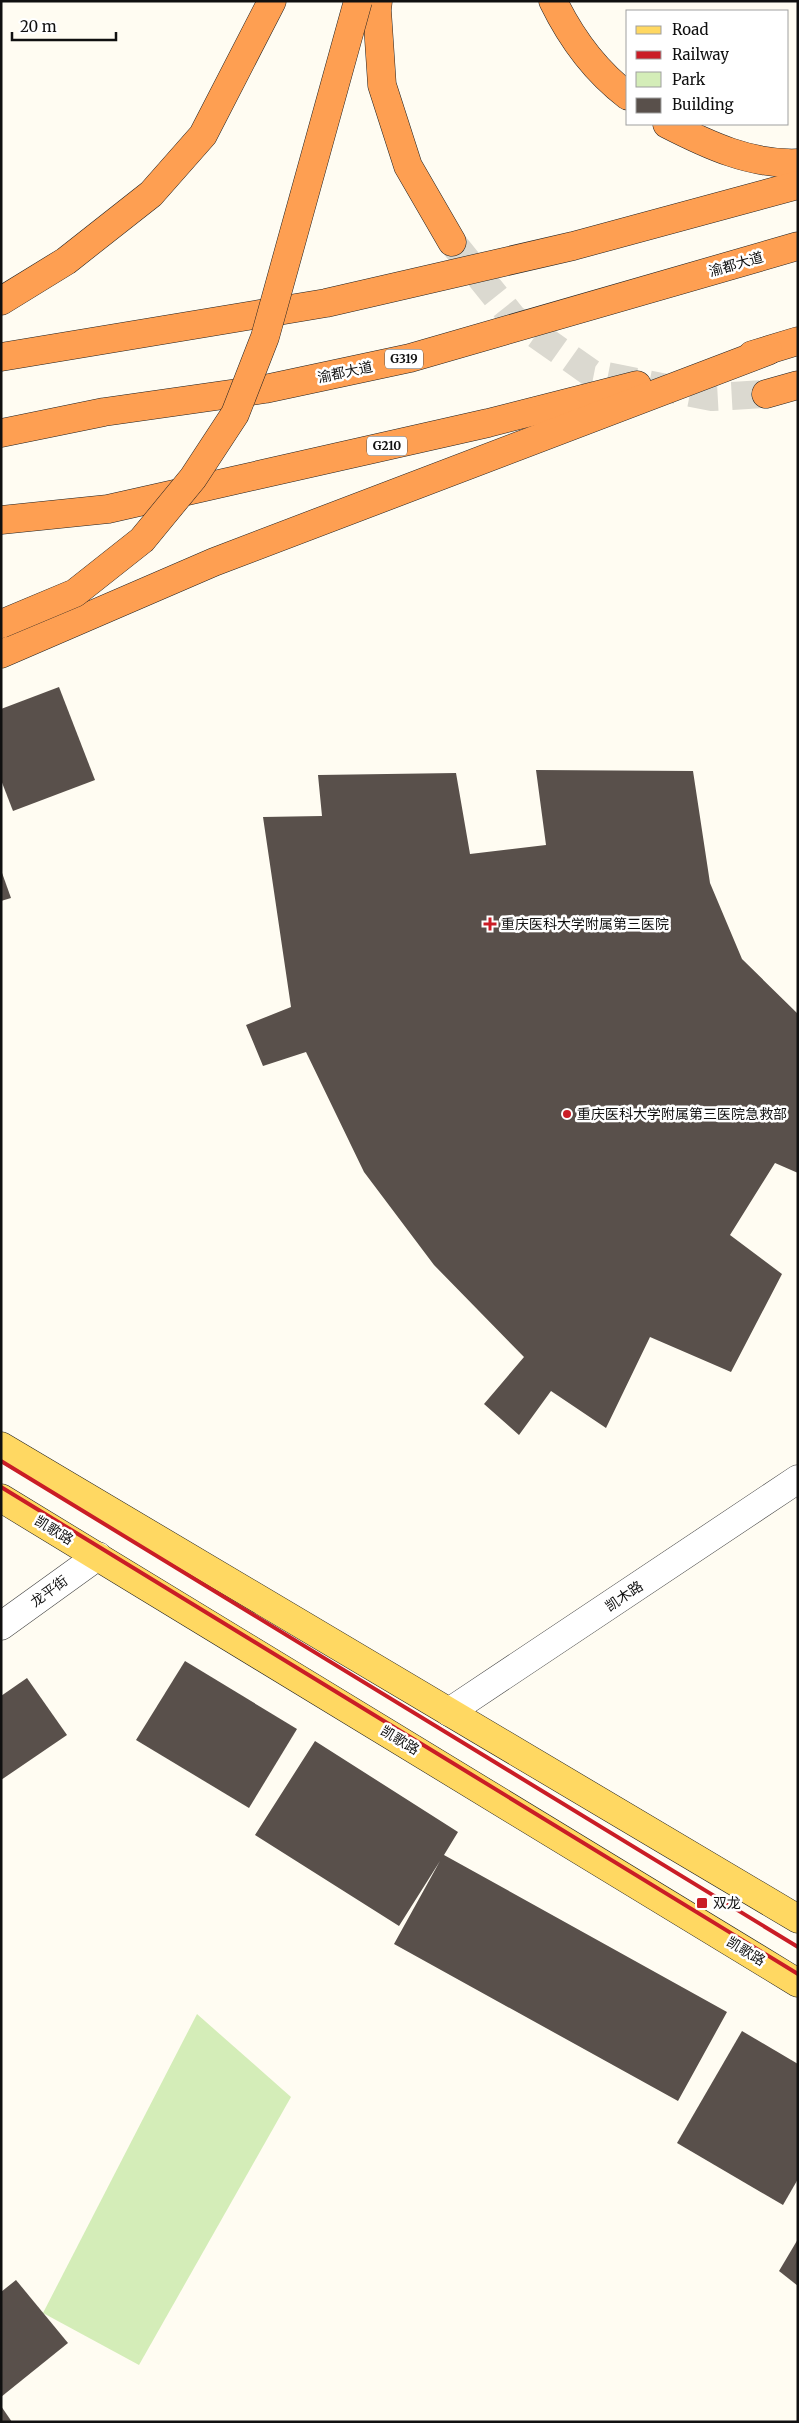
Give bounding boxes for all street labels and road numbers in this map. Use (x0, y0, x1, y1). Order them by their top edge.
street label: 渝都大道 (707, 248, 765, 280)
road number: G319 (385, 349, 423, 368)
street label: 渝都大道 (316, 357, 374, 387)
road number: G210 (367, 436, 407, 456)
street label: 凯歌路 (31, 1511, 77, 1549)
street label: 龙平街 (27, 1571, 71, 1611)
street label: 凯木路 (602, 1577, 646, 1615)
street label: 凯歌路 (377, 1721, 423, 1759)
street label: 凯歌路 (723, 1932, 769, 1970)

